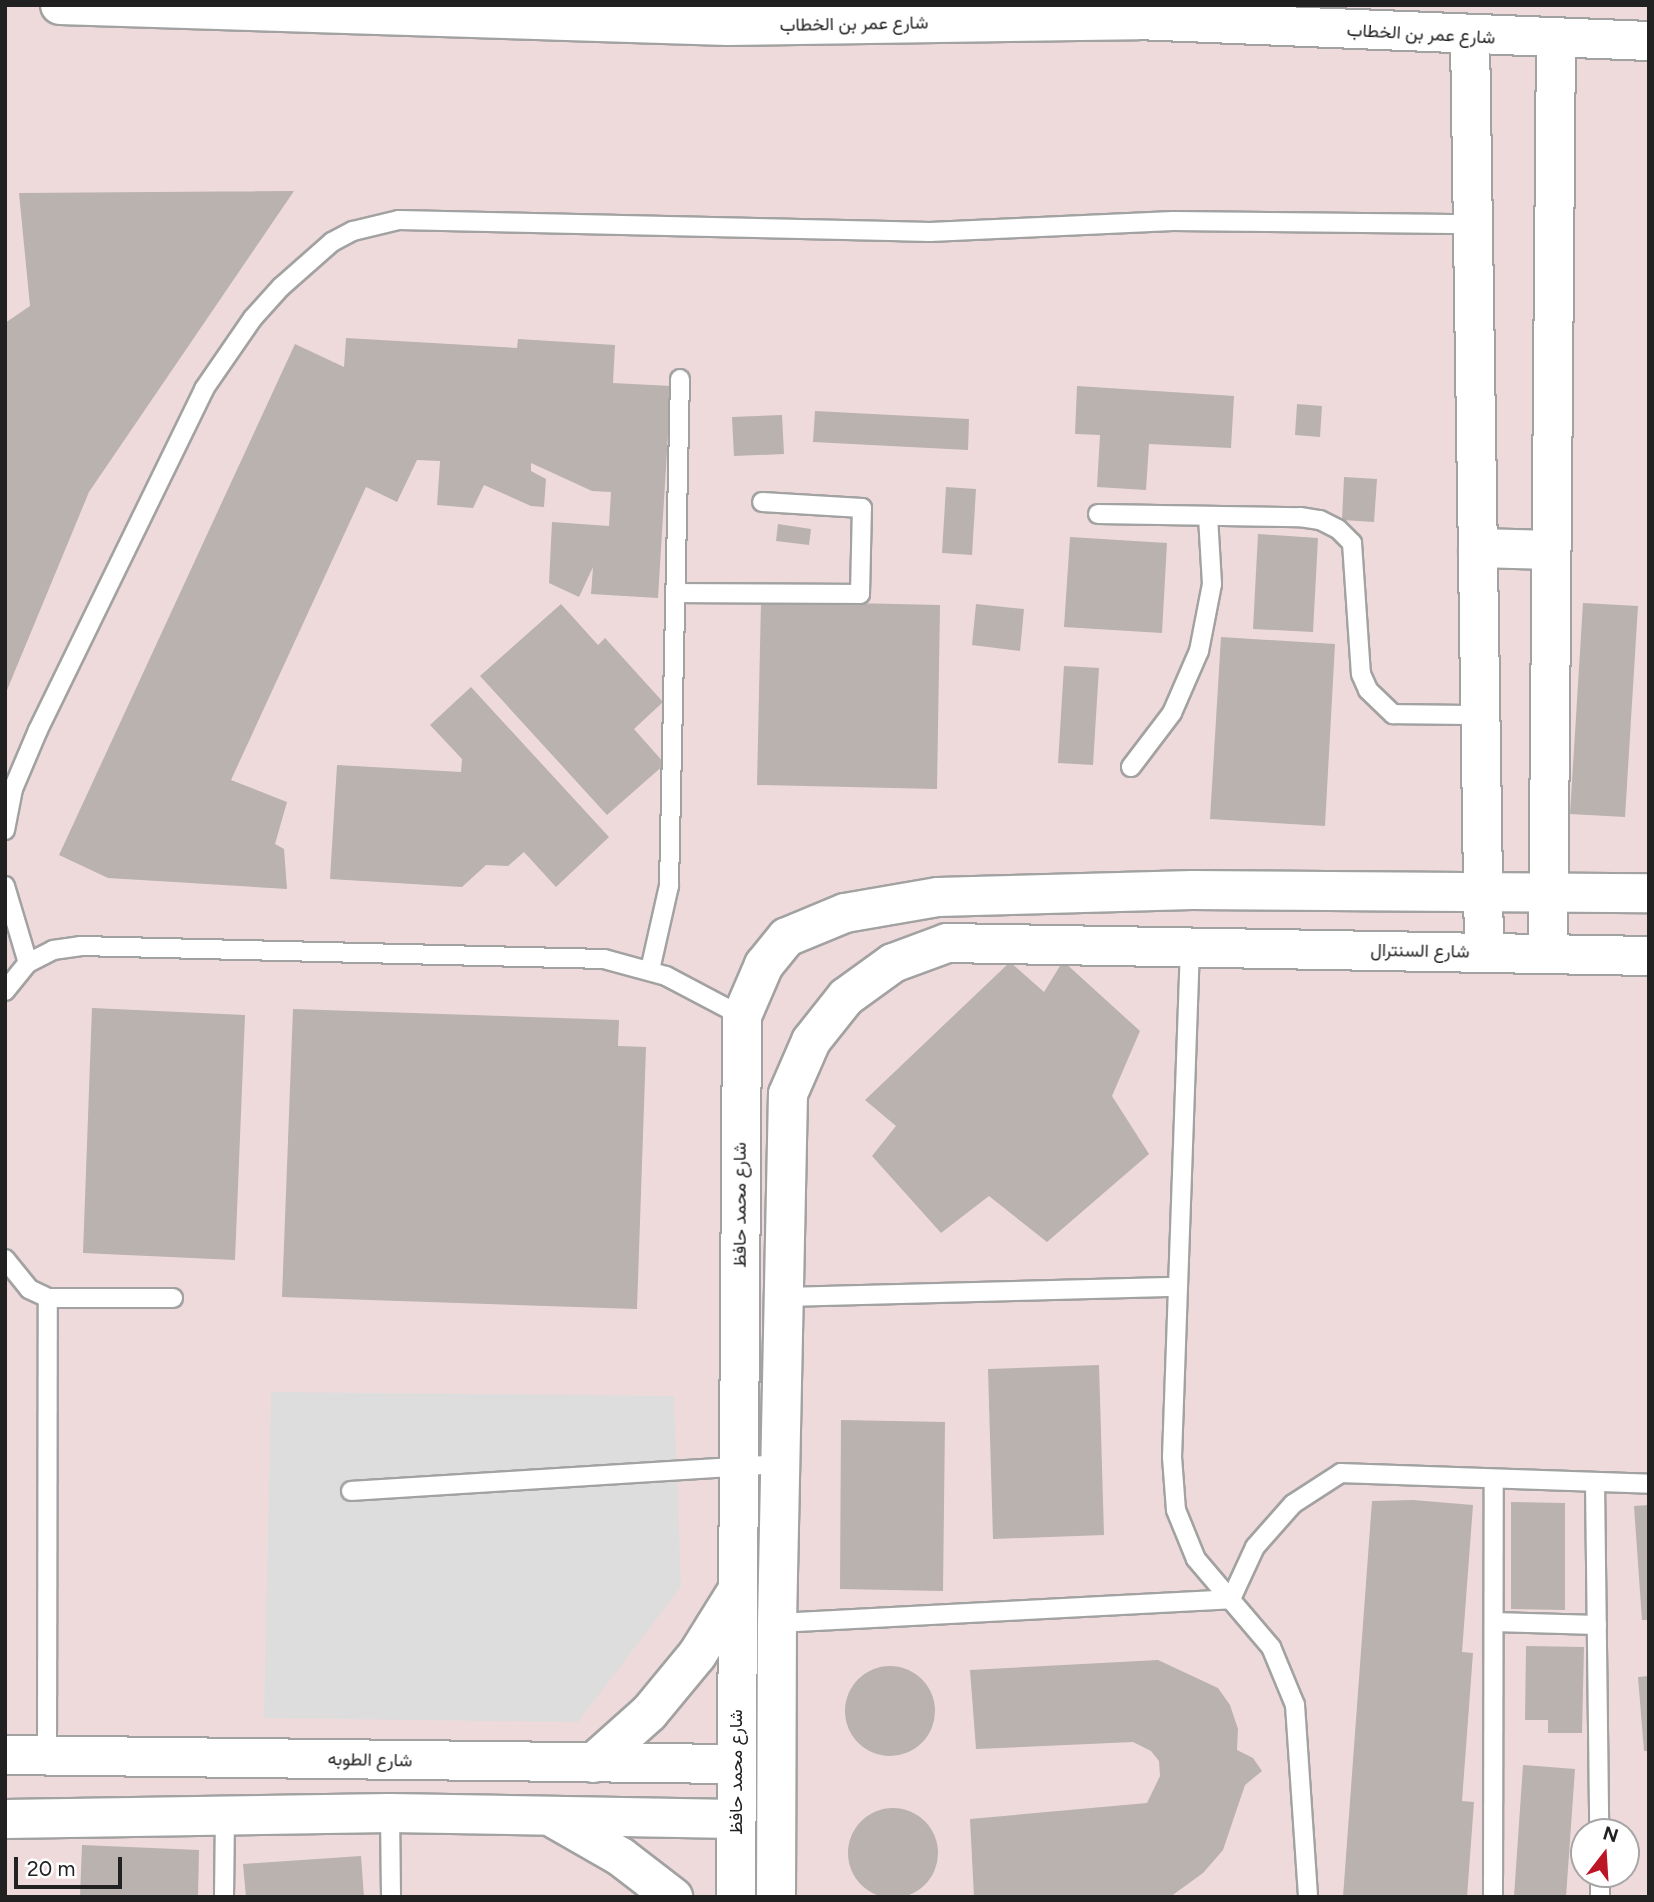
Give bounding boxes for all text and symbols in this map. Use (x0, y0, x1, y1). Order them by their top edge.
street label: شارع عمر بن الخطاب (779, 12, 929, 36)
street label: شارع عمر بن الخطاب (1346, 19, 1496, 49)
street label: شارع السنترال (1370, 939, 1470, 963)
street label: شارع محمد حافظ (729, 1142, 751, 1268)
street label: شارع محمد حافظ (725, 1709, 747, 1835)
street label: شارع الطوبه (327, 1748, 413, 1772)
north arrow (1570, 1818, 1640, 1888)
text: N (1600, 1821, 1621, 1847)
scale bar (18, 1842, 126, 1886)
text: 20 m (27, 1856, 75, 1881)

